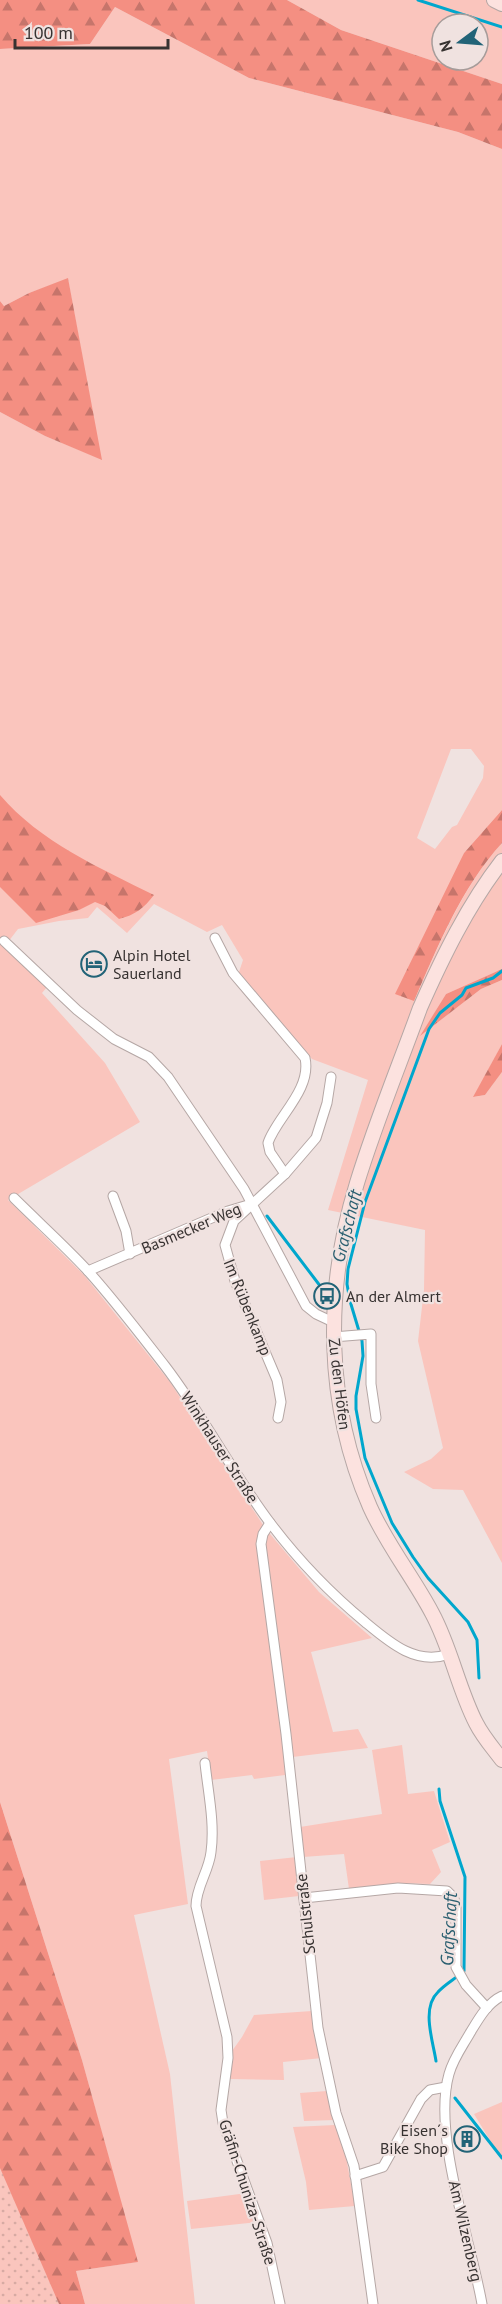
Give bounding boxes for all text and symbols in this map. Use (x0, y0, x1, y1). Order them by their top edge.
scale bar (15, 12, 168, 50)
north arrow (430, 12, 490, 72)
text: 100 m (24, 21, 73, 44)
text: N (435, 38, 457, 54)
place label: Alpin Hotel Sauerland (113, 945, 191, 983)
hotel icon: Alpin Hotel Sauerland (79, 949, 109, 979)
water label: Grafschaft (326, 1186, 367, 1265)
street label: Basmecker Weg (138, 1198, 244, 1258)
street label: Im Rübenkamp (219, 1256, 277, 1358)
bus stop icon: An der Almert (312, 1281, 342, 1311)
place label: An der Almert (346, 1286, 441, 1306)
street label: Zu den Höfen (324, 1337, 356, 1431)
street label: Winkhauser Straße (177, 1388, 263, 1506)
street label: Schulstraße (291, 1873, 319, 1955)
water label: Grafschaft (435, 1890, 462, 1967)
street label: Gräfin-Chuniza-Straße (215, 2117, 281, 2267)
place label: Eisen´s Bike Shop (380, 2120, 448, 2158)
building icon: Eisen´s Bike Shop (452, 2124, 482, 2154)
street label: Am Wilzenberg (445, 2179, 487, 2283)

